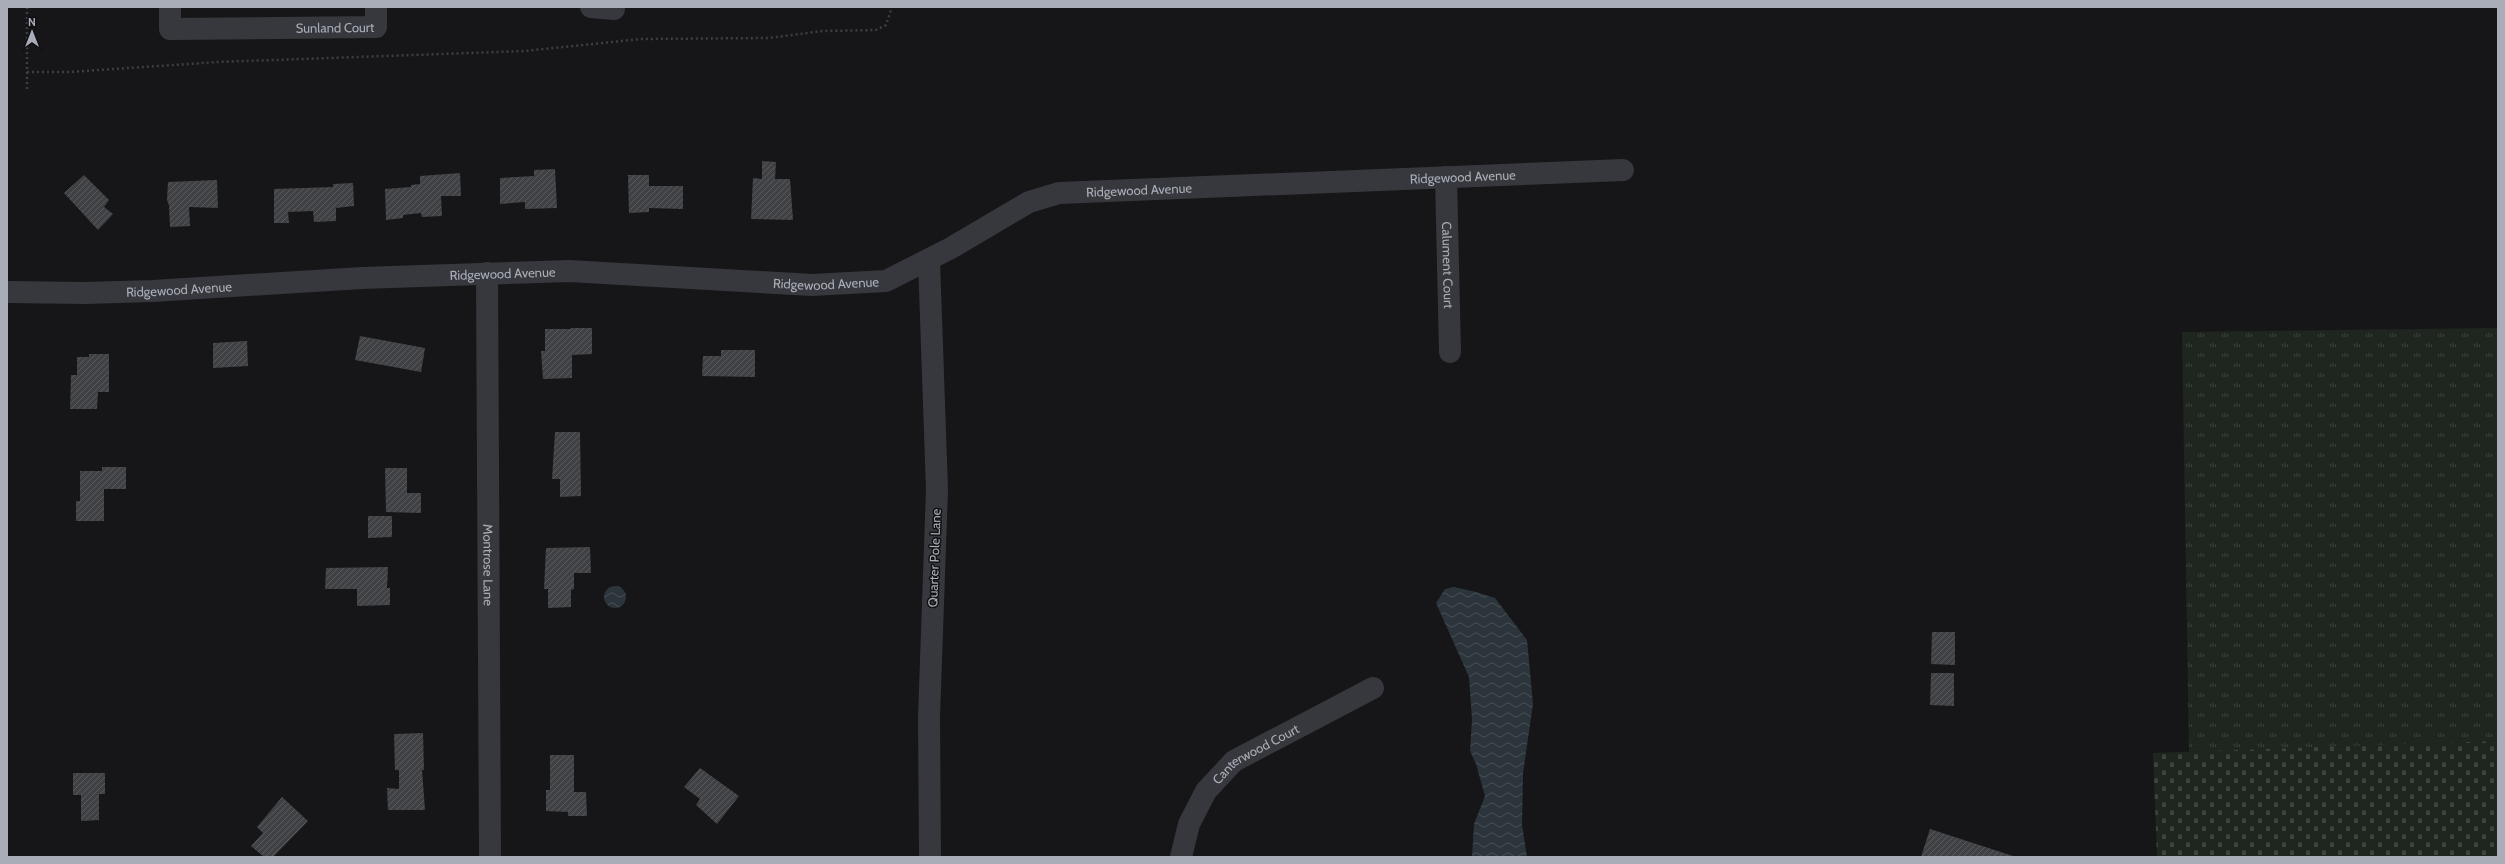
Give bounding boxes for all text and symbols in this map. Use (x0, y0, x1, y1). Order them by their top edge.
north arrow (12, 12, 52, 52)
text: N (28, 15, 36, 29)
street label: Sunland Court (296, 19, 375, 36)
street label: Ridgewood Avenue (1410, 166, 1516, 187)
street label: Ridgewood Avenue (1086, 180, 1193, 200)
street label: Calument Court (1439, 221, 1457, 309)
street label: Ridgewood Avenue (449, 263, 556, 283)
street label: Ridgewood Avenue (773, 273, 880, 293)
street label: Ridgewood Avenue (126, 278, 233, 300)
street label: Quarter Pole Lane (924, 508, 944, 608)
street label: Montrose Lane (480, 524, 497, 606)
street label: Canterwood Court (1209, 720, 1302, 787)

